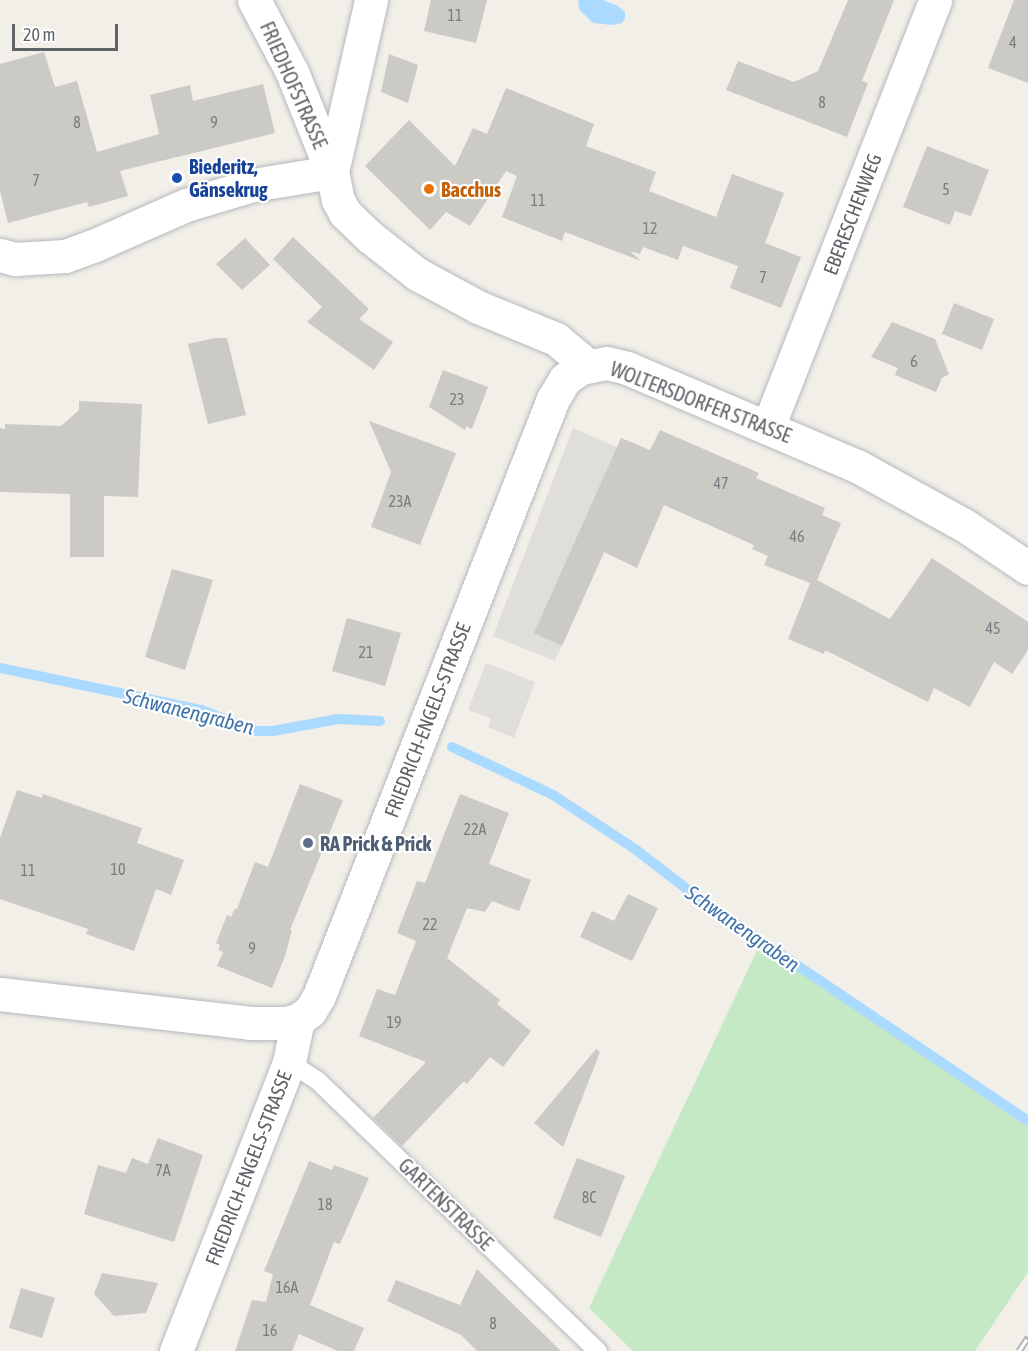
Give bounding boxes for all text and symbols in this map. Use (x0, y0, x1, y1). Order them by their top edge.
house number: 11 (447, 5, 463, 25)
scale bar (15, 12, 122, 50)
street label: FRIEDHOFSTRASSE (255, 18, 333, 152)
text: 20 m (23, 24, 55, 45)
house number: 4 (1009, 32, 1017, 52)
house number: 8 (818, 92, 826, 112)
house number: 8 (73, 112, 81, 132)
house number: 9 (210, 112, 218, 132)
street label: EBERESCHENWEG (818, 150, 886, 278)
place label: Biederitz, Gänsekrug (189, 154, 268, 201)
house number: 7 (32, 170, 40, 190)
marker: Biederitz, Gänsekrug (170, 171, 184, 185)
place label: Bacchus (441, 177, 501, 201)
house number: 5 (942, 179, 950, 199)
marker: Bacchus (422, 182, 436, 196)
house number: 11 (530, 190, 546, 210)
house number: 12 (642, 218, 658, 238)
house number: 7 (759, 267, 767, 287)
house number: 6 (910, 351, 918, 371)
street label: WOLTERSDORFER STRASSE (607, 356, 795, 448)
house number: 23 (449, 389, 465, 409)
house number: 47 (713, 473, 729, 493)
house number: 23A (389, 491, 411, 511)
house number: 46 (789, 526, 805, 546)
house number: 45 (985, 618, 1001, 638)
street label: FRIEDRICH-ENGELS-STRASSE (379, 619, 475, 821)
house number: 21 (358, 642, 374, 662)
water label: Schwanengraben (121, 683, 257, 739)
house number: 22A (464, 819, 486, 839)
place label: RA Prick & Prick (320, 831, 431, 855)
marker: RA Prick & Prick (301, 836, 315, 850)
house number: 10 (110, 859, 126, 879)
house number: 11 (20, 860, 36, 880)
water label: Schwanengraben (681, 879, 805, 977)
house number: 22 (422, 914, 438, 934)
house number: 9 (248, 938, 256, 958)
house number: 19 (386, 1012, 402, 1032)
street label: FRIEDRICH-ENGELS-STRASSE (200, 1067, 296, 1269)
street label: GARTENSTRASSE (394, 1153, 498, 1255)
house number: 7A (155, 1160, 171, 1180)
house number: 8C (582, 1187, 596, 1207)
house number: 18 (317, 1194, 333, 1214)
house number: 16A (276, 1277, 298, 1297)
house number: 8 (489, 1313, 497, 1333)
house number: 16 (262, 1320, 278, 1340)

